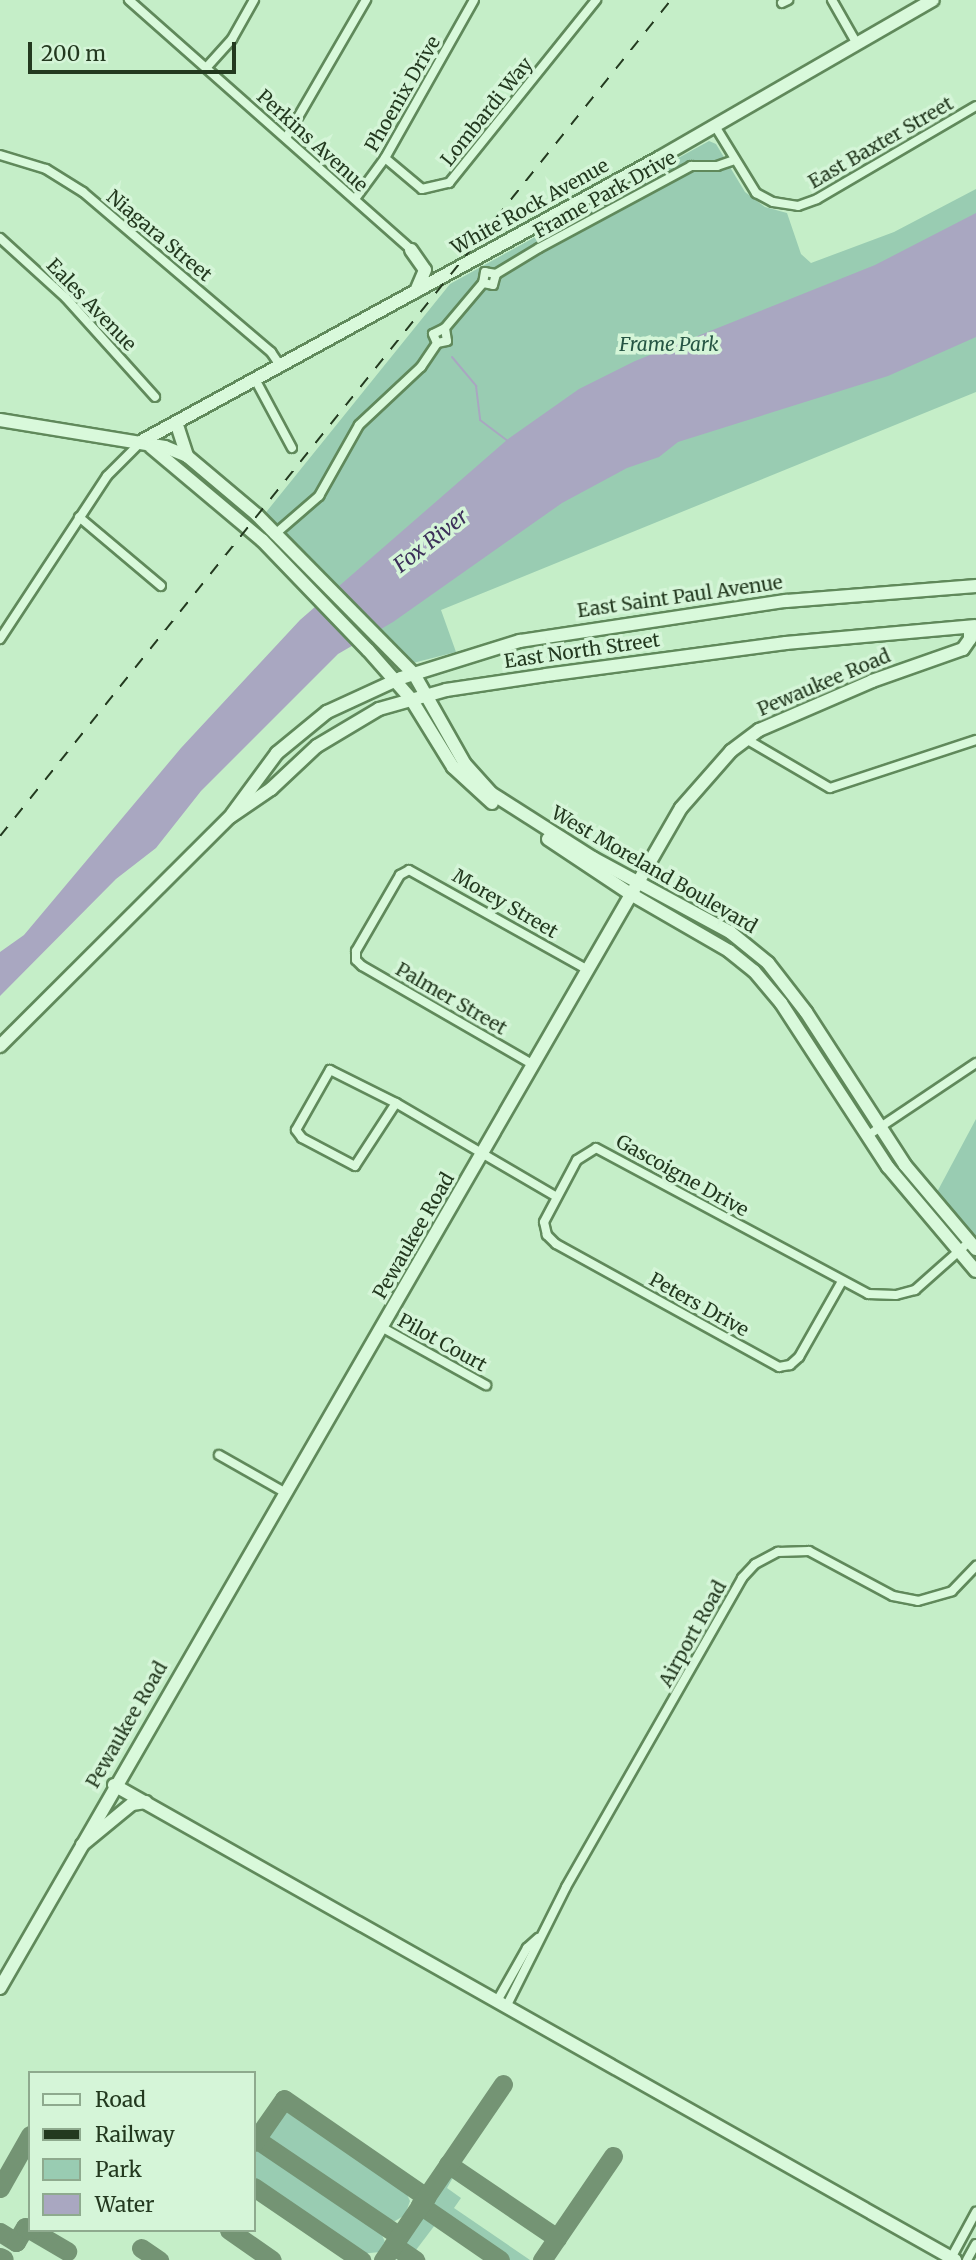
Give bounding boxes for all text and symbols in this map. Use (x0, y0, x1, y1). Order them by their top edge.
scale bar (32, 28, 240, 72)
street label: Phoenix Drive (361, 32, 445, 156)
text: 200 m (41, 40, 106, 67)
street label: Lombardi Way (436, 53, 538, 171)
street label: Perkins Avenue (252, 85, 372, 197)
street label: East Baxter Street (805, 92, 957, 194)
street label: Frame Park Drive (530, 146, 680, 244)
street label: White Rock Avenue (447, 154, 613, 260)
street label: Niagara Street (102, 186, 216, 286)
street label: Eales Avenue (41, 254, 141, 356)
park label: Frame Park (619, 334, 719, 356)
water label: Fox River (389, 504, 473, 578)
street label: East Saint Paul Avenue (576, 571, 784, 623)
street label: East North Street (503, 629, 661, 673)
street label: Pewaukee Road (754, 645, 894, 721)
street label: West Moreland Boulevard (547, 802, 761, 938)
street label: Morey Street (448, 865, 562, 943)
street label: Palmer Street (391, 958, 511, 1040)
street label: Gascoigne Drive (612, 1130, 752, 1222)
street label: Pewaukee Road (369, 1169, 459, 1303)
street label: Peters Drive (645, 1268, 753, 1342)
street label: Pilot Court (394, 1309, 490, 1377)
street label: Airport Road (654, 1577, 732, 1691)
street label: Pewaukee Road (82, 1658, 172, 1792)
legend (28, 2071, 256, 2232)
text: Road (95, 2086, 146, 2113)
text: Railway (95, 2121, 175, 2148)
text: Park (95, 2156, 142, 2183)
text: Water (95, 2191, 154, 2218)

